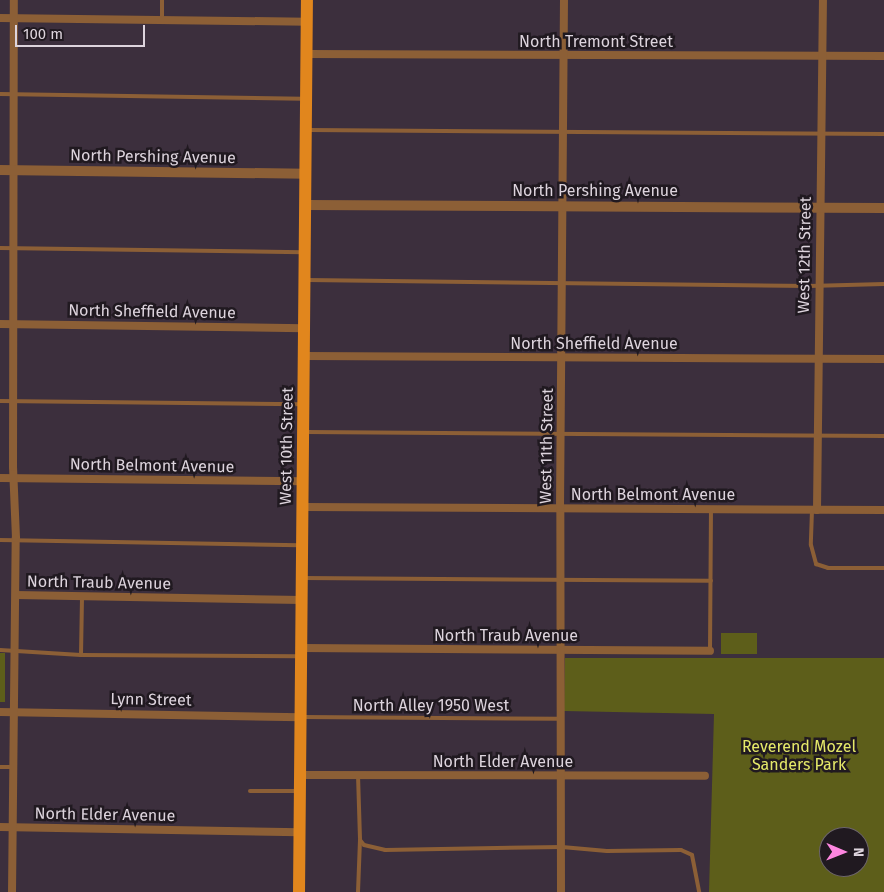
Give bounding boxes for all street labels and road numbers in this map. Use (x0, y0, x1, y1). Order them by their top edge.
street label: North Tremont Street (519, 32, 673, 52)
street label: North Pershing Avenue (70, 146, 236, 168)
street label: North Pershing Avenue (512, 181, 678, 201)
street label: West 12th Street (794, 196, 816, 314)
street label: North Sheffield Avenue (68, 301, 236, 323)
street label: North Sheffield Avenue (510, 334, 678, 354)
street label: West 10th Street (276, 387, 298, 505)
street label: West 11th Street (536, 388, 558, 504)
street label: North Belmont Avenue (70, 455, 234, 477)
street label: North Belmont Avenue (571, 485, 735, 505)
street label: North Traub Avenue (27, 572, 171, 594)
street label: North Traub Avenue (434, 626, 578, 646)
street label: Lynn Street (110, 690, 192, 710)
street label: North Alley 1950 West (353, 696, 509, 716)
street label: North Elder Avenue (433, 752, 573, 772)
street label: North Elder Avenue (34, 804, 176, 826)

